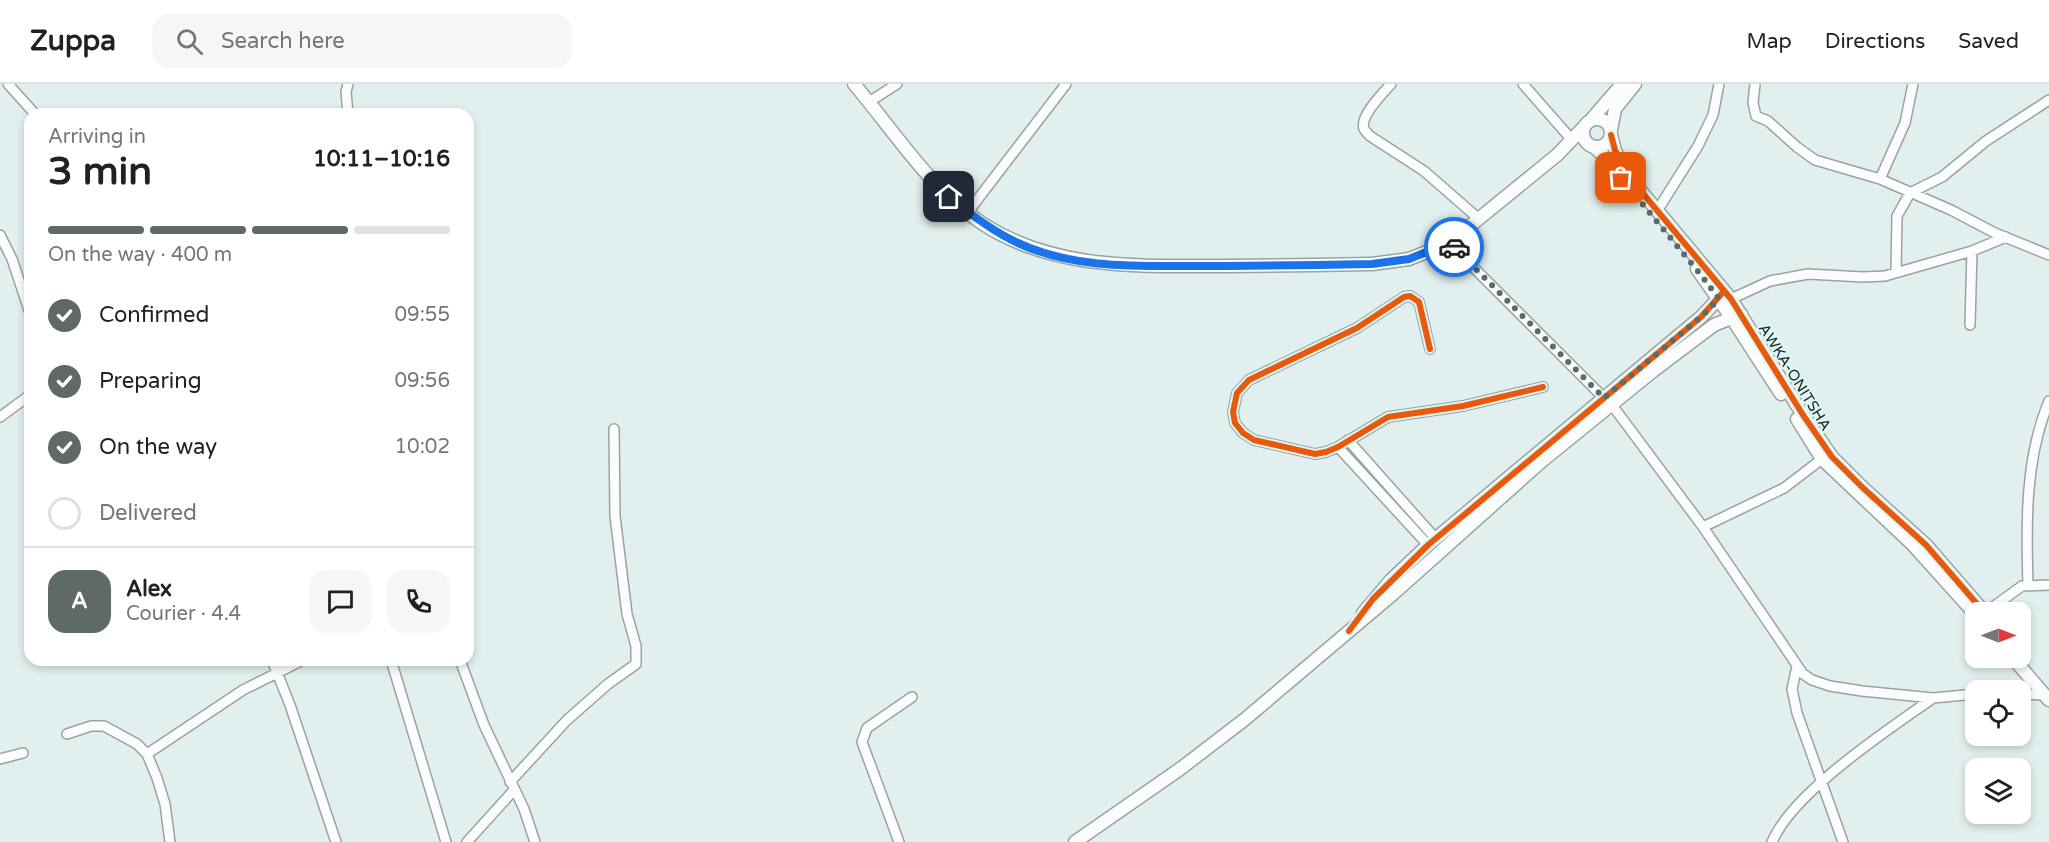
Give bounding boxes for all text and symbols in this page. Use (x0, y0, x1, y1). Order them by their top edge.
search box (152, 14, 572, 68)
text: Zuppa (30, 24, 116, 58)
icon: search (173, 25, 206, 58)
text: Search here (221, 28, 345, 54)
text: Map (1746, 29, 1792, 54)
text: Directions (1825, 29, 1925, 54)
text: Saved (1958, 29, 2019, 54)
text: Arriving in (48, 125, 146, 149)
text: 10:11–10:16 (313, 146, 450, 172)
text: 3 min (48, 148, 152, 195)
pin (1595, 152, 1646, 203)
icon: bag (1604, 161, 1637, 194)
pin (923, 171, 974, 222)
icon: home (932, 180, 965, 213)
courier (1424, 217, 1484, 277)
icon: car (1438, 231, 1471, 264)
text: On the way · 400 m (48, 243, 232, 267)
icon: check (48, 299, 81, 332)
text: Confirmed (99, 302, 209, 328)
text: 09:55 (395, 303, 450, 327)
street label: AWKA-ONITSHA (1755, 320, 1835, 434)
icon: check (48, 365, 81, 398)
text: Preparing (99, 368, 202, 394)
text: 09:56 (395, 369, 450, 393)
icon: check (48, 431, 81, 464)
text: On the way (99, 434, 217, 460)
text: 10:02 (395, 435, 450, 459)
text: Delivered (99, 500, 197, 526)
button: chat (309, 570, 372, 633)
button: phone (387, 570, 450, 633)
text: Alex (126, 576, 172, 602)
text: A (71, 588, 88, 614)
text: Courier · 4.4 (126, 602, 241, 626)
north arrow (1965, 602, 2031, 668)
map controls (1965, 602, 2031, 824)
button: locate (1965, 680, 2031, 746)
button: layers (1965, 758, 2031, 824)

